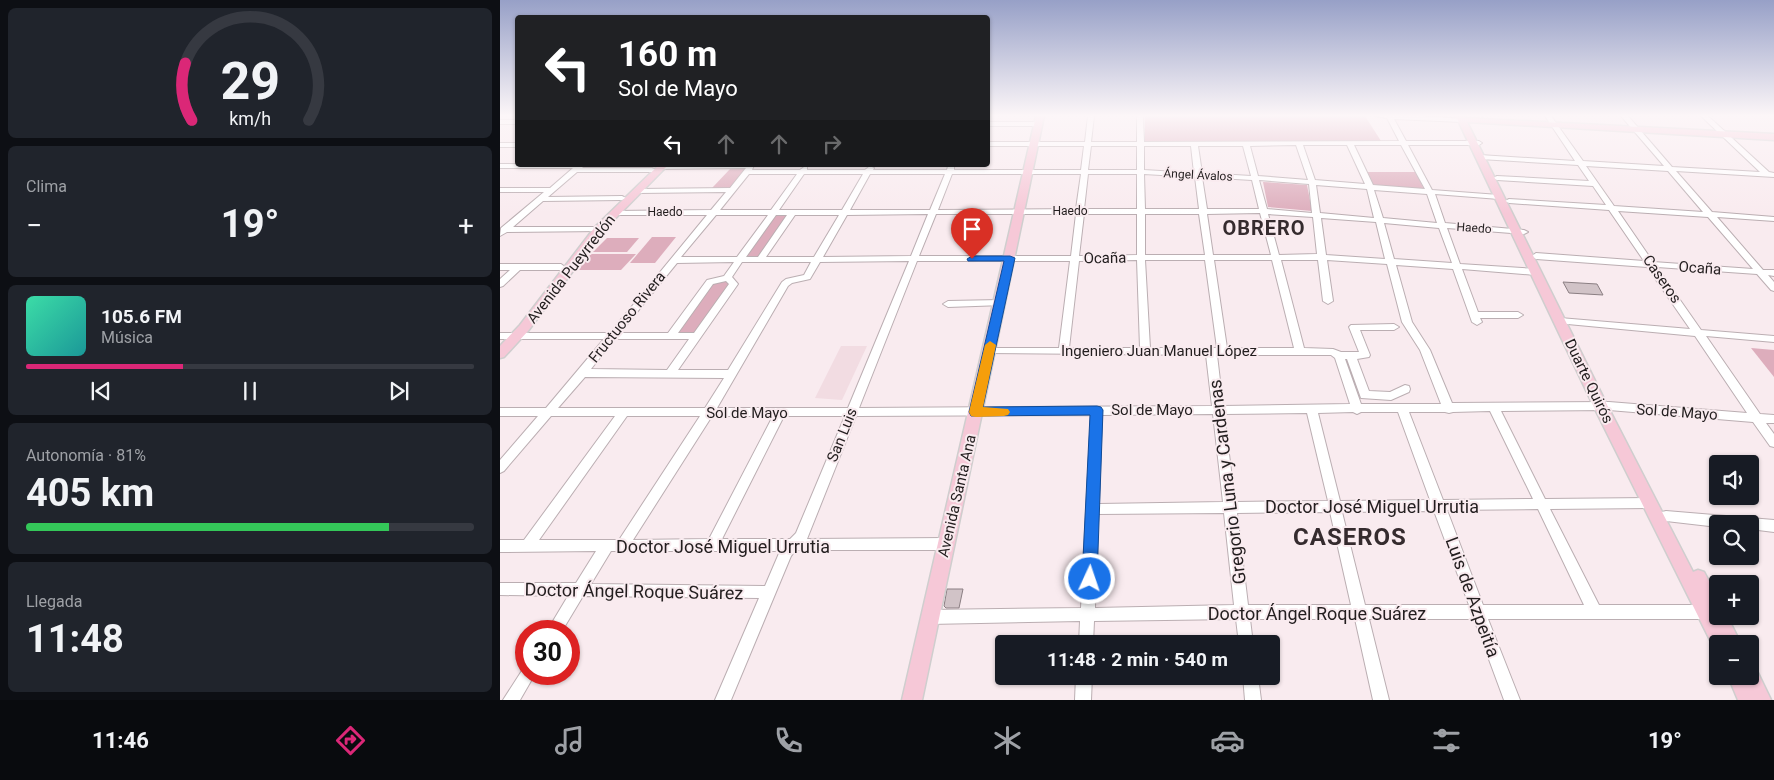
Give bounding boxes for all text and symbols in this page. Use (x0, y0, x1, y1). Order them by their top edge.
text: 160 m (618, 34, 717, 75)
icon: left (535, 35, 600, 100)
text: 29 (220, 51, 280, 112)
text: Sol de Mayo (618, 76, 738, 101)
text: km/h (229, 108, 271, 129)
icon: left (659, 130, 687, 158)
icon: ahead (712, 130, 740, 158)
icon: ahead (765, 130, 793, 158)
icon: right (818, 130, 846, 158)
street label: Ángel Ávalos (1163, 165, 1233, 184)
text: Clima (26, 177, 67, 196)
text: 19° (221, 202, 279, 246)
street label: Haedo (1052, 204, 1088, 218)
street label: Haedo (647, 205, 683, 219)
pin (951, 208, 993, 259)
text: − (26, 209, 42, 242)
text: + (458, 209, 474, 242)
street label: Avenida Pueyrredón (523, 211, 619, 327)
icon: arrive (958, 215, 986, 243)
district label: OBRERO (1222, 216, 1306, 240)
street label: Haedo (1456, 220, 1492, 236)
street label: Ocaña (1083, 249, 1127, 267)
street label: Caseros (1639, 251, 1685, 307)
street label: Ocaña (1678, 258, 1722, 278)
street label: Fructuoso Rivera (585, 268, 669, 366)
text: 105.6 FM (101, 305, 182, 328)
text: Música (101, 328, 153, 347)
street label: Duarte Quirós (1561, 336, 1617, 426)
street label: Ingeniero Juan Manuel López (1061, 342, 1257, 360)
icon: previous (87, 377, 115, 405)
icon: pause (236, 377, 264, 405)
icon: next (385, 377, 413, 405)
street label: Gregorio Luna y Cardenas (1204, 379, 1250, 585)
street label: Sol de Mayo (1636, 400, 1718, 424)
street label: Sol de Mayo (1111, 401, 1193, 419)
street label: Sol de Mayo (706, 404, 788, 422)
street label: San Luis (823, 405, 861, 465)
street label: Avenida Santa Ana (934, 433, 980, 559)
text: Autonomía · 81% (26, 446, 146, 465)
map controls (1709, 455, 1759, 685)
button: sound (1709, 455, 1759, 505)
text: 405 km (26, 471, 154, 515)
street label: Doctor José Miguel Urrutia (1265, 496, 1479, 517)
button: search (1709, 515, 1759, 565)
district label: CASEROS (1293, 523, 1407, 551)
street label: Luis de Azpeitía (1442, 534, 1504, 660)
street label: Doctor José Miguel Urrutia (616, 536, 830, 557)
position arrow (1063, 552, 1115, 604)
button: + (1709, 575, 1759, 625)
street label: Doctor Ángel Roque Suárez (525, 579, 744, 603)
text: Llegada (26, 592, 82, 611)
street label: Doctor Ángel Roque Suárez (1208, 603, 1426, 624)
text: 11:48 (26, 617, 124, 661)
speed limit sign: 30 (515, 620, 580, 685)
button: − (1709, 635, 1759, 685)
text: 11:48 · 2 min · 540 m (1047, 648, 1228, 671)
icon: directions (333, 723, 368, 758)
icon: music (552, 723, 587, 758)
icon: phone (771, 723, 806, 758)
icon: climate (990, 723, 1025, 758)
icon: car (1210, 723, 1245, 758)
icon: filters (1429, 723, 1464, 758)
text: 11:46 (92, 728, 149, 753)
text: 19° (1648, 728, 1682, 753)

